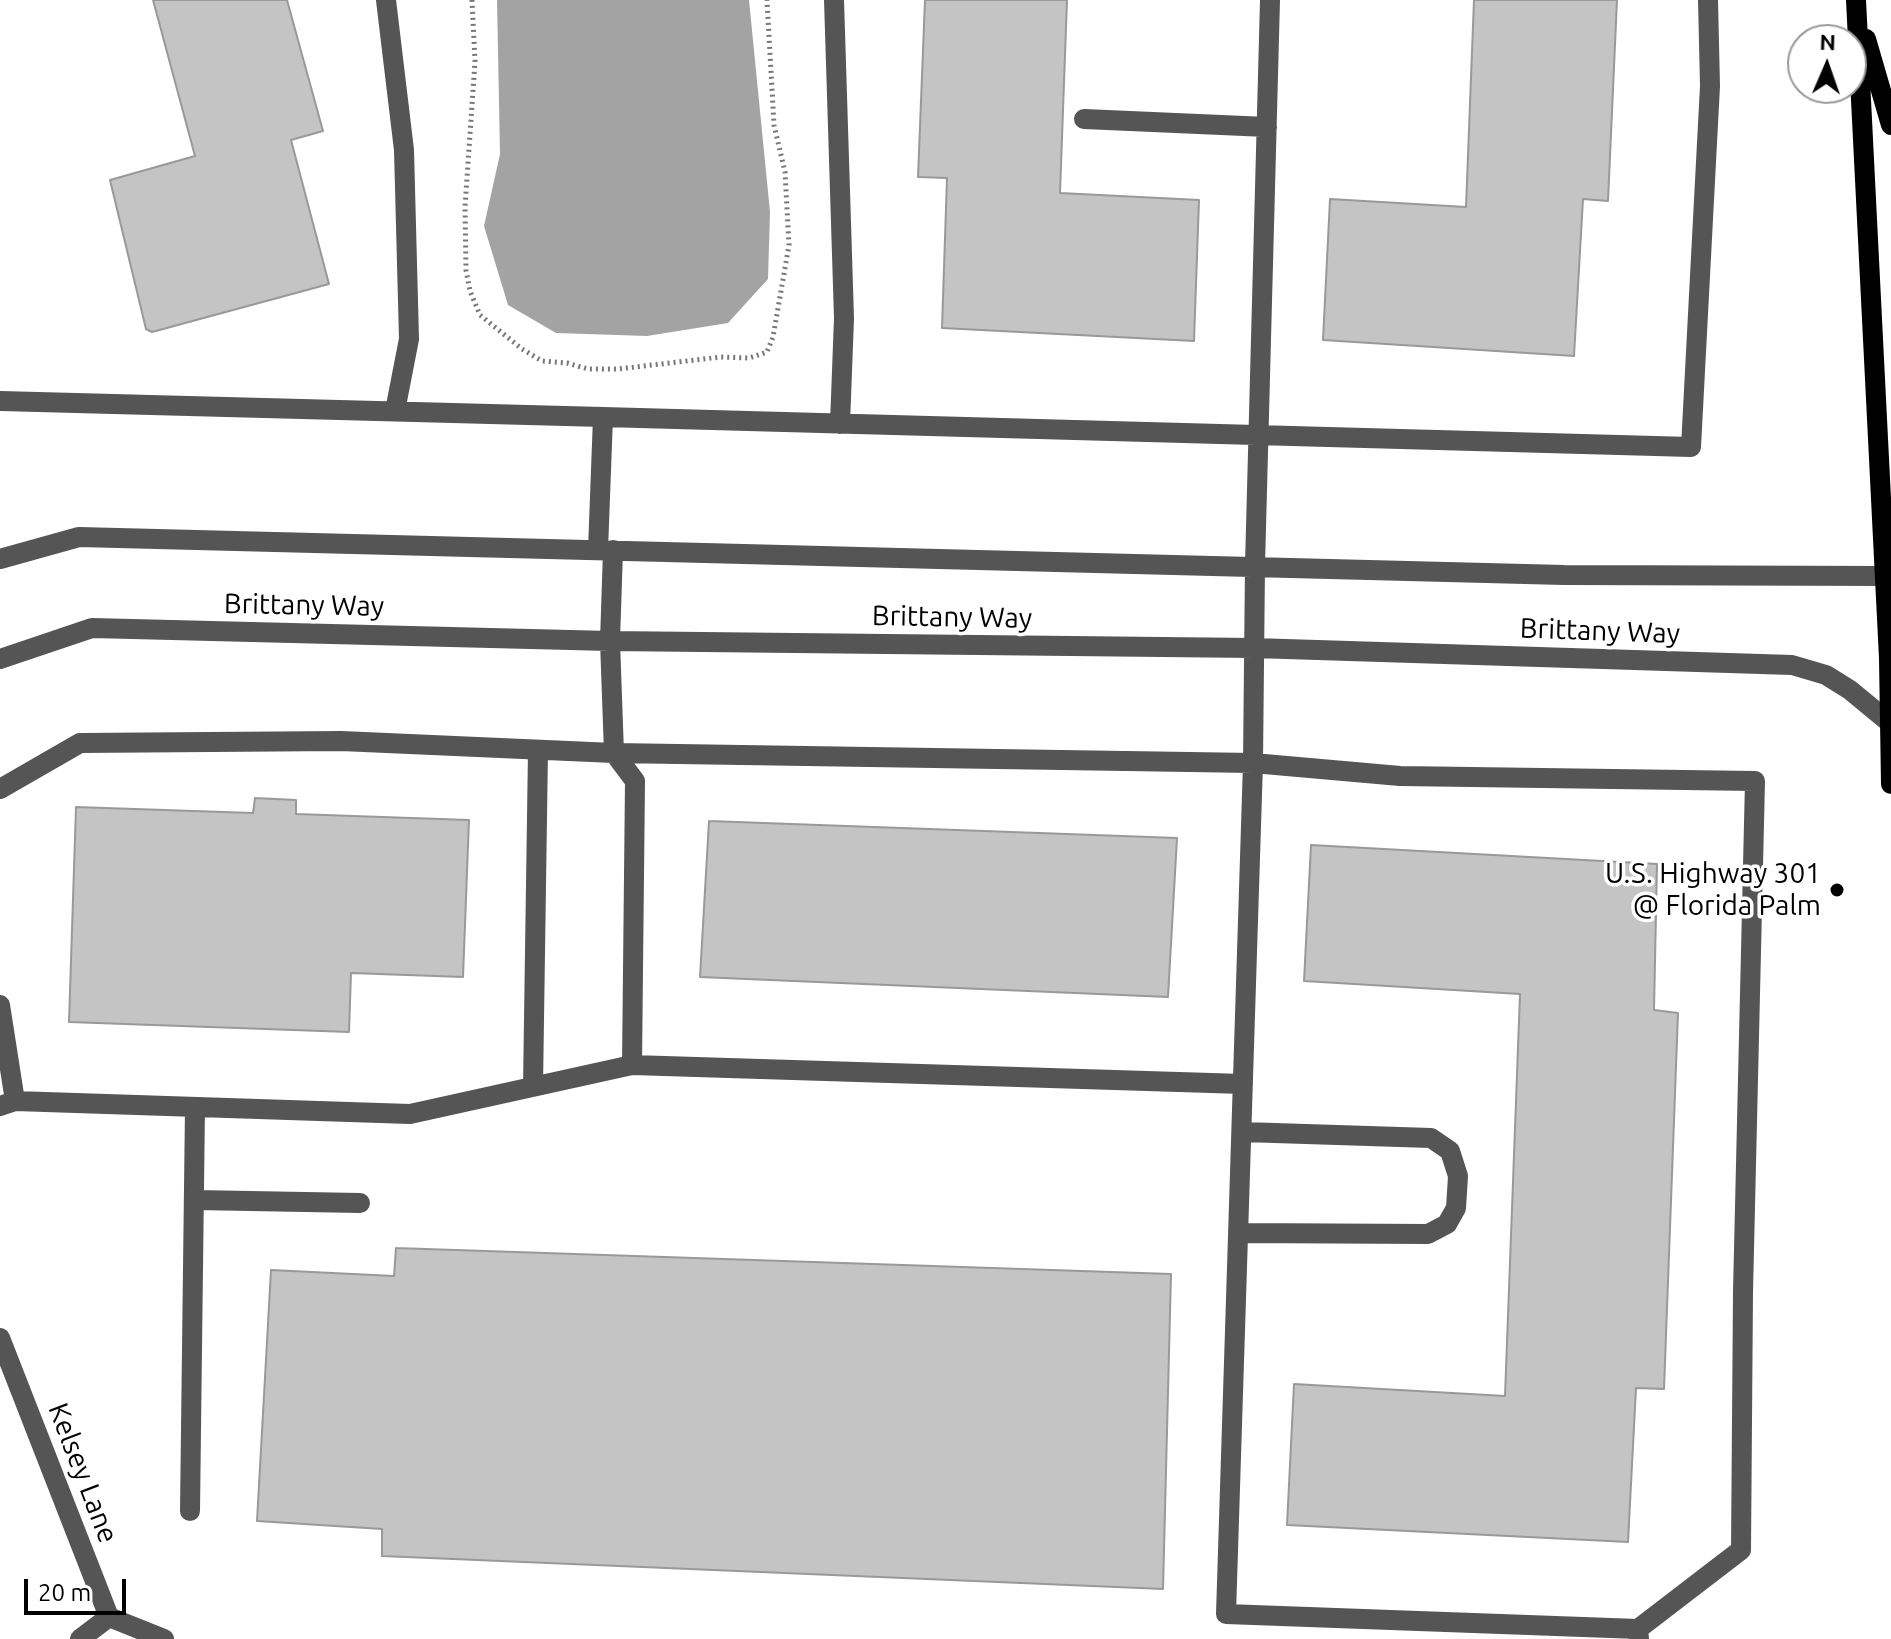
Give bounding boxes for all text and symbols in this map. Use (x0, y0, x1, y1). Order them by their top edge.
north arrow (1787, 24, 1867, 104)
text: N (1819, 29, 1836, 54)
street label: Brittany Way (224, 587, 384, 623)
street label: Brittany Way (872, 599, 1032, 635)
street label: Brittany Way (1519, 611, 1681, 651)
place label: U.S. Highway 301 @ Florida Palm (1605, 857, 1821, 923)
marker: U.S. Highway 301 @ Florida Palm (1828, 881, 1846, 899)
street label: Kelsey Lane (41, 1398, 125, 1548)
scale bar (28, 1563, 130, 1613)
text: 20 m (38, 1579, 91, 1606)

